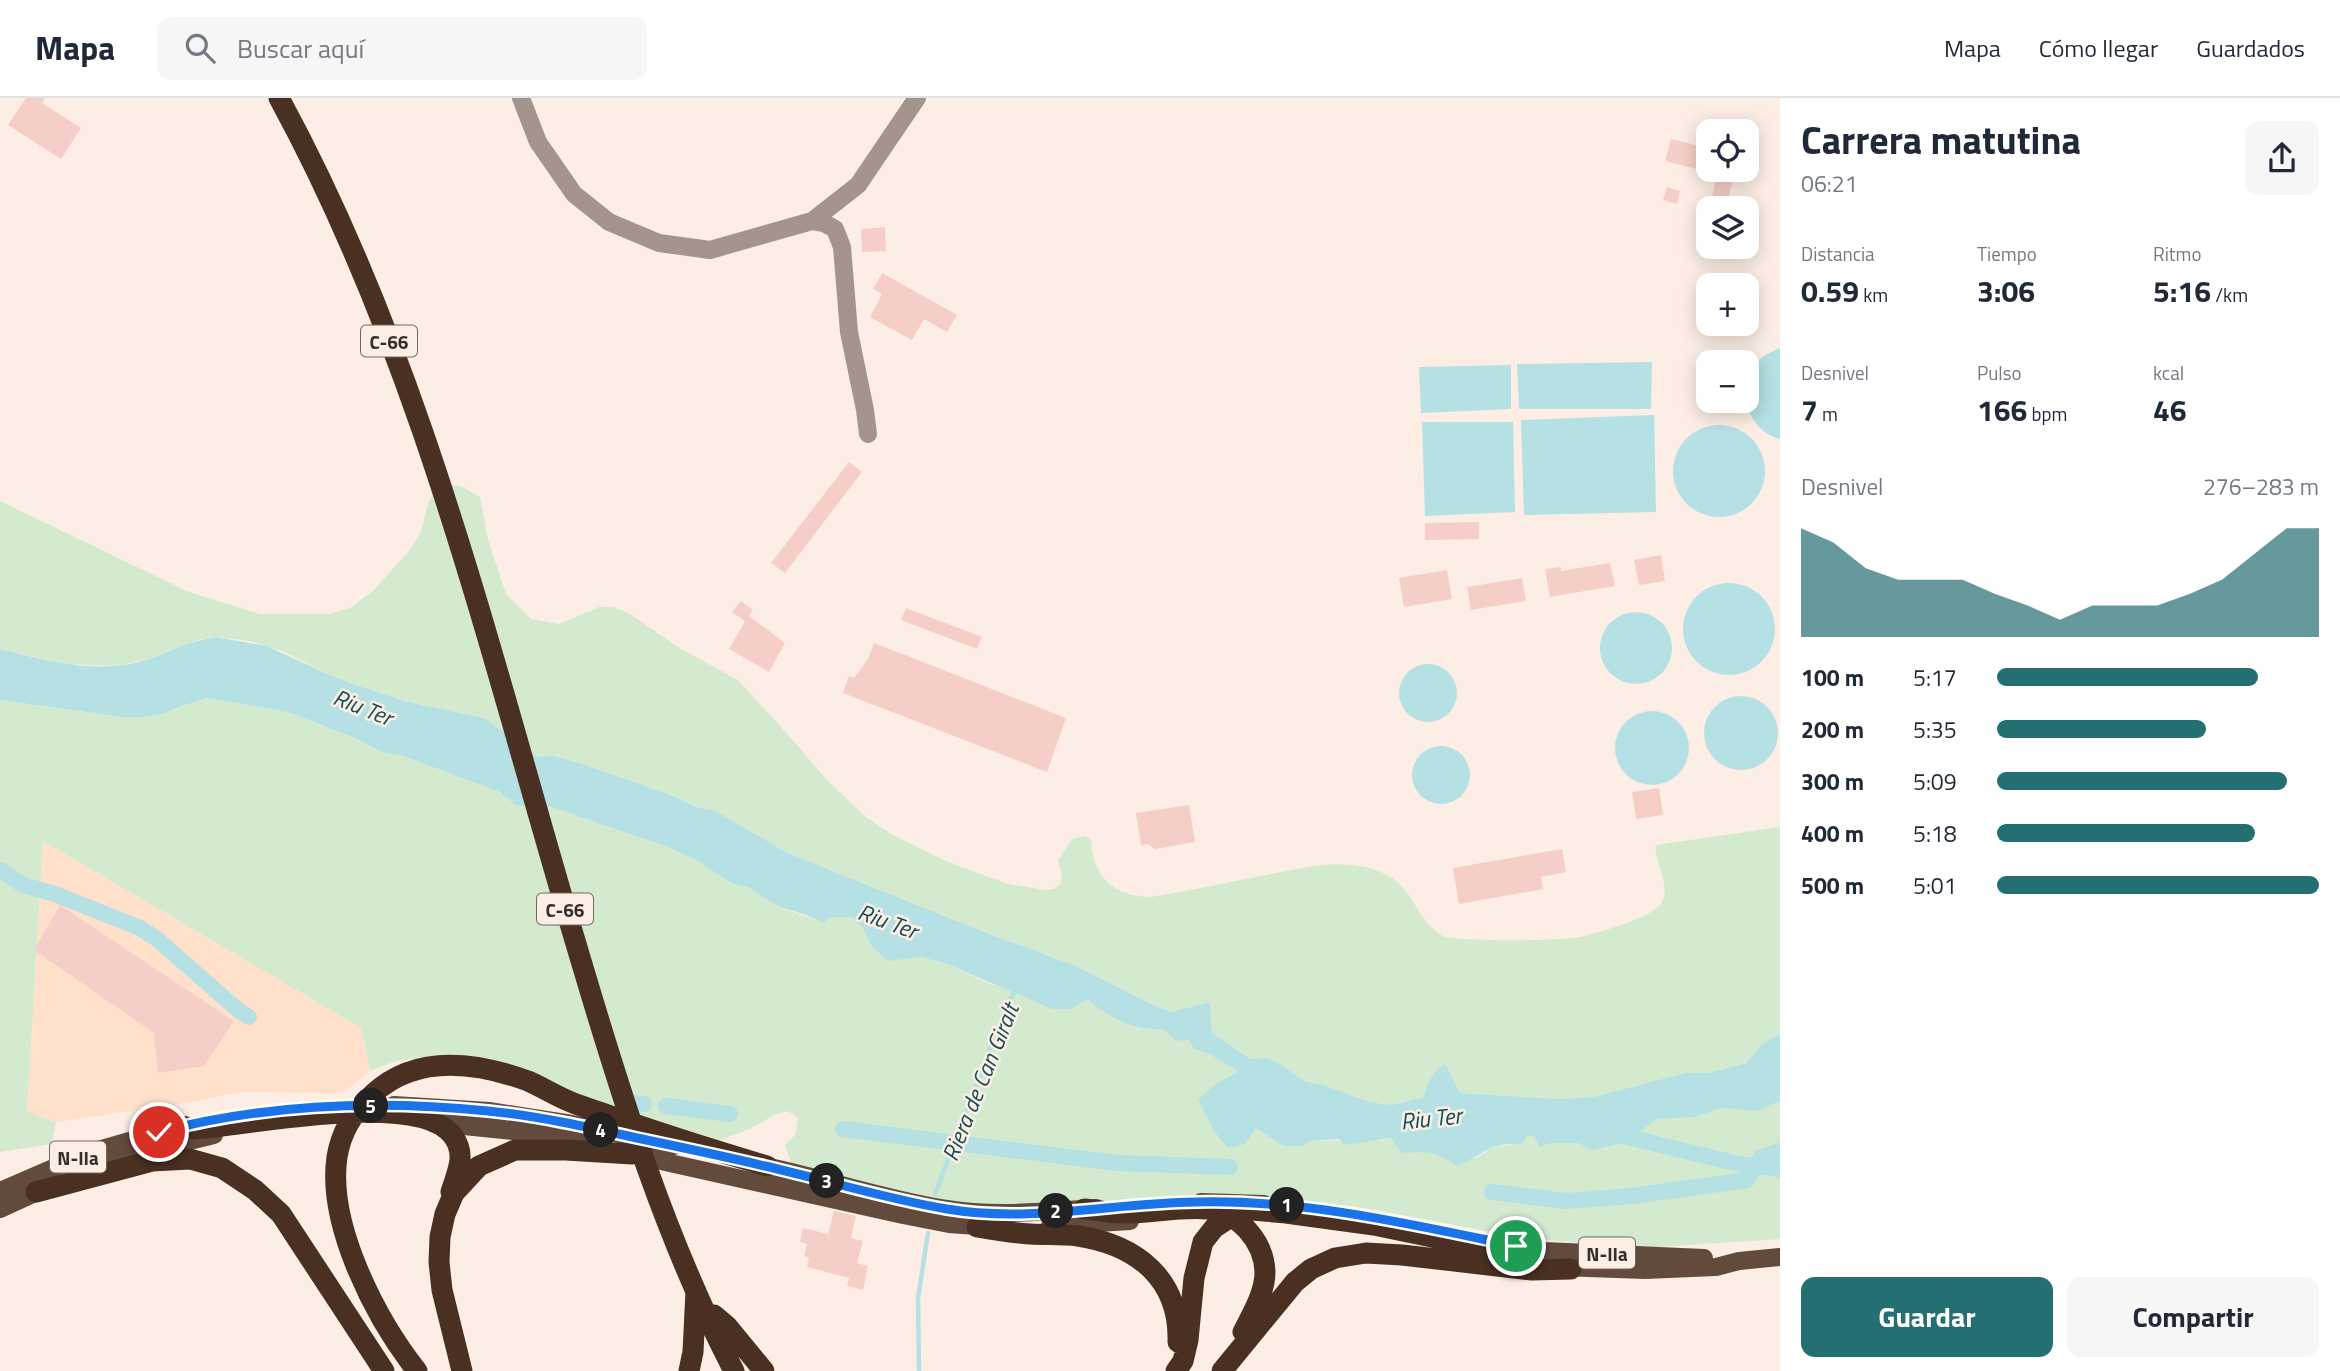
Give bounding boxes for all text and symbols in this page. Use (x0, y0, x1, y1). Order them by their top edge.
search box (157, 17, 647, 80)
text: Mapa (35, 23, 115, 73)
icon: search (181, 29, 219, 67)
text: Buscar aquí (237, 29, 364, 68)
text: Mapa (1944, 30, 2001, 66)
text: Cómo llegar (2039, 30, 2158, 66)
text: Guardados (2196, 30, 2305, 66)
text: Carrera matutina (1801, 111, 2081, 169)
map controls (1696, 119, 1759, 413)
button: locate (1696, 119, 1759, 182)
button: share (2245, 121, 2319, 195)
text: 06:21 (1801, 166, 1858, 201)
button: layers (1696, 196, 1759, 259)
text: Distancia (1801, 239, 1875, 268)
text: Tiempo (1977, 239, 2037, 268)
text: Ritmo (2153, 239, 2201, 268)
text: 0.59 (1801, 268, 1859, 314)
text: 3:06 (1977, 268, 2035, 314)
text: 5:16 (2153, 268, 2211, 314)
button: + (1696, 273, 1759, 336)
text: km (1859, 280, 1888, 309)
text: /km (2211, 280, 2248, 309)
road number: C-66 (361, 326, 417, 356)
button: − (1696, 350, 1759, 413)
text: Desnivel (1801, 358, 1869, 387)
text: Pulso (1977, 358, 2022, 387)
text: kcal (2153, 358, 2184, 387)
text: 7 (1801, 387, 1818, 433)
text: 166 (1977, 387, 2027, 433)
text: 46 (2153, 387, 2187, 433)
text: m (1818, 399, 1838, 428)
text: bpm (2027, 399, 2067, 428)
text: Desnivel (1801, 469, 1883, 504)
text: 276–283 m (2203, 469, 2319, 504)
text: 100 m (1801, 660, 1864, 695)
text: 5:17 (1913, 660, 1957, 695)
water label: Riu Ter (328, 679, 400, 736)
text: 200 m (1801, 712, 1864, 747)
text: 5:35 (1913, 712, 1957, 747)
text: 300 m (1801, 764, 1864, 799)
text: 5:09 (1913, 764, 1957, 799)
text: 400 m (1801, 816, 1864, 851)
text: 5:18 (1913, 816, 1957, 851)
text: 500 m (1801, 868, 1864, 903)
text: 5:01 (1913, 868, 1957, 903)
road number: C-66 (537, 894, 593, 924)
water label: Riu Ter (853, 894, 925, 949)
water label: Riera de Can Giralt (932, 996, 1029, 1166)
pin: 5 (354, 1088, 388, 1124)
text: 5 (365, 1091, 376, 1120)
water label: Riu Ter (1399, 1097, 1466, 1139)
pin (129, 1102, 189, 1162)
pin: 4 (584, 1112, 618, 1148)
icon: check (140, 1113, 178, 1151)
text: 4 (595, 1115, 606, 1144)
road number: N-IIa (50, 1142, 106, 1172)
pin: 3 (810, 1164, 844, 1198)
text: 3 (821, 1166, 832, 1195)
pin: 1 (1270, 1188, 1304, 1222)
text: 1 (1281, 1190, 1292, 1219)
pin: 2 (1038, 1194, 1074, 1228)
text: 2 (1050, 1196, 1061, 1225)
pin (1486, 1216, 1546, 1276)
icon: arrive (1497, 1227, 1535, 1265)
road number: N-IIa (1579, 1238, 1635, 1268)
button: Guardar (1801, 1277, 2053, 1357)
button: Compartir (2067, 1277, 2319, 1357)

